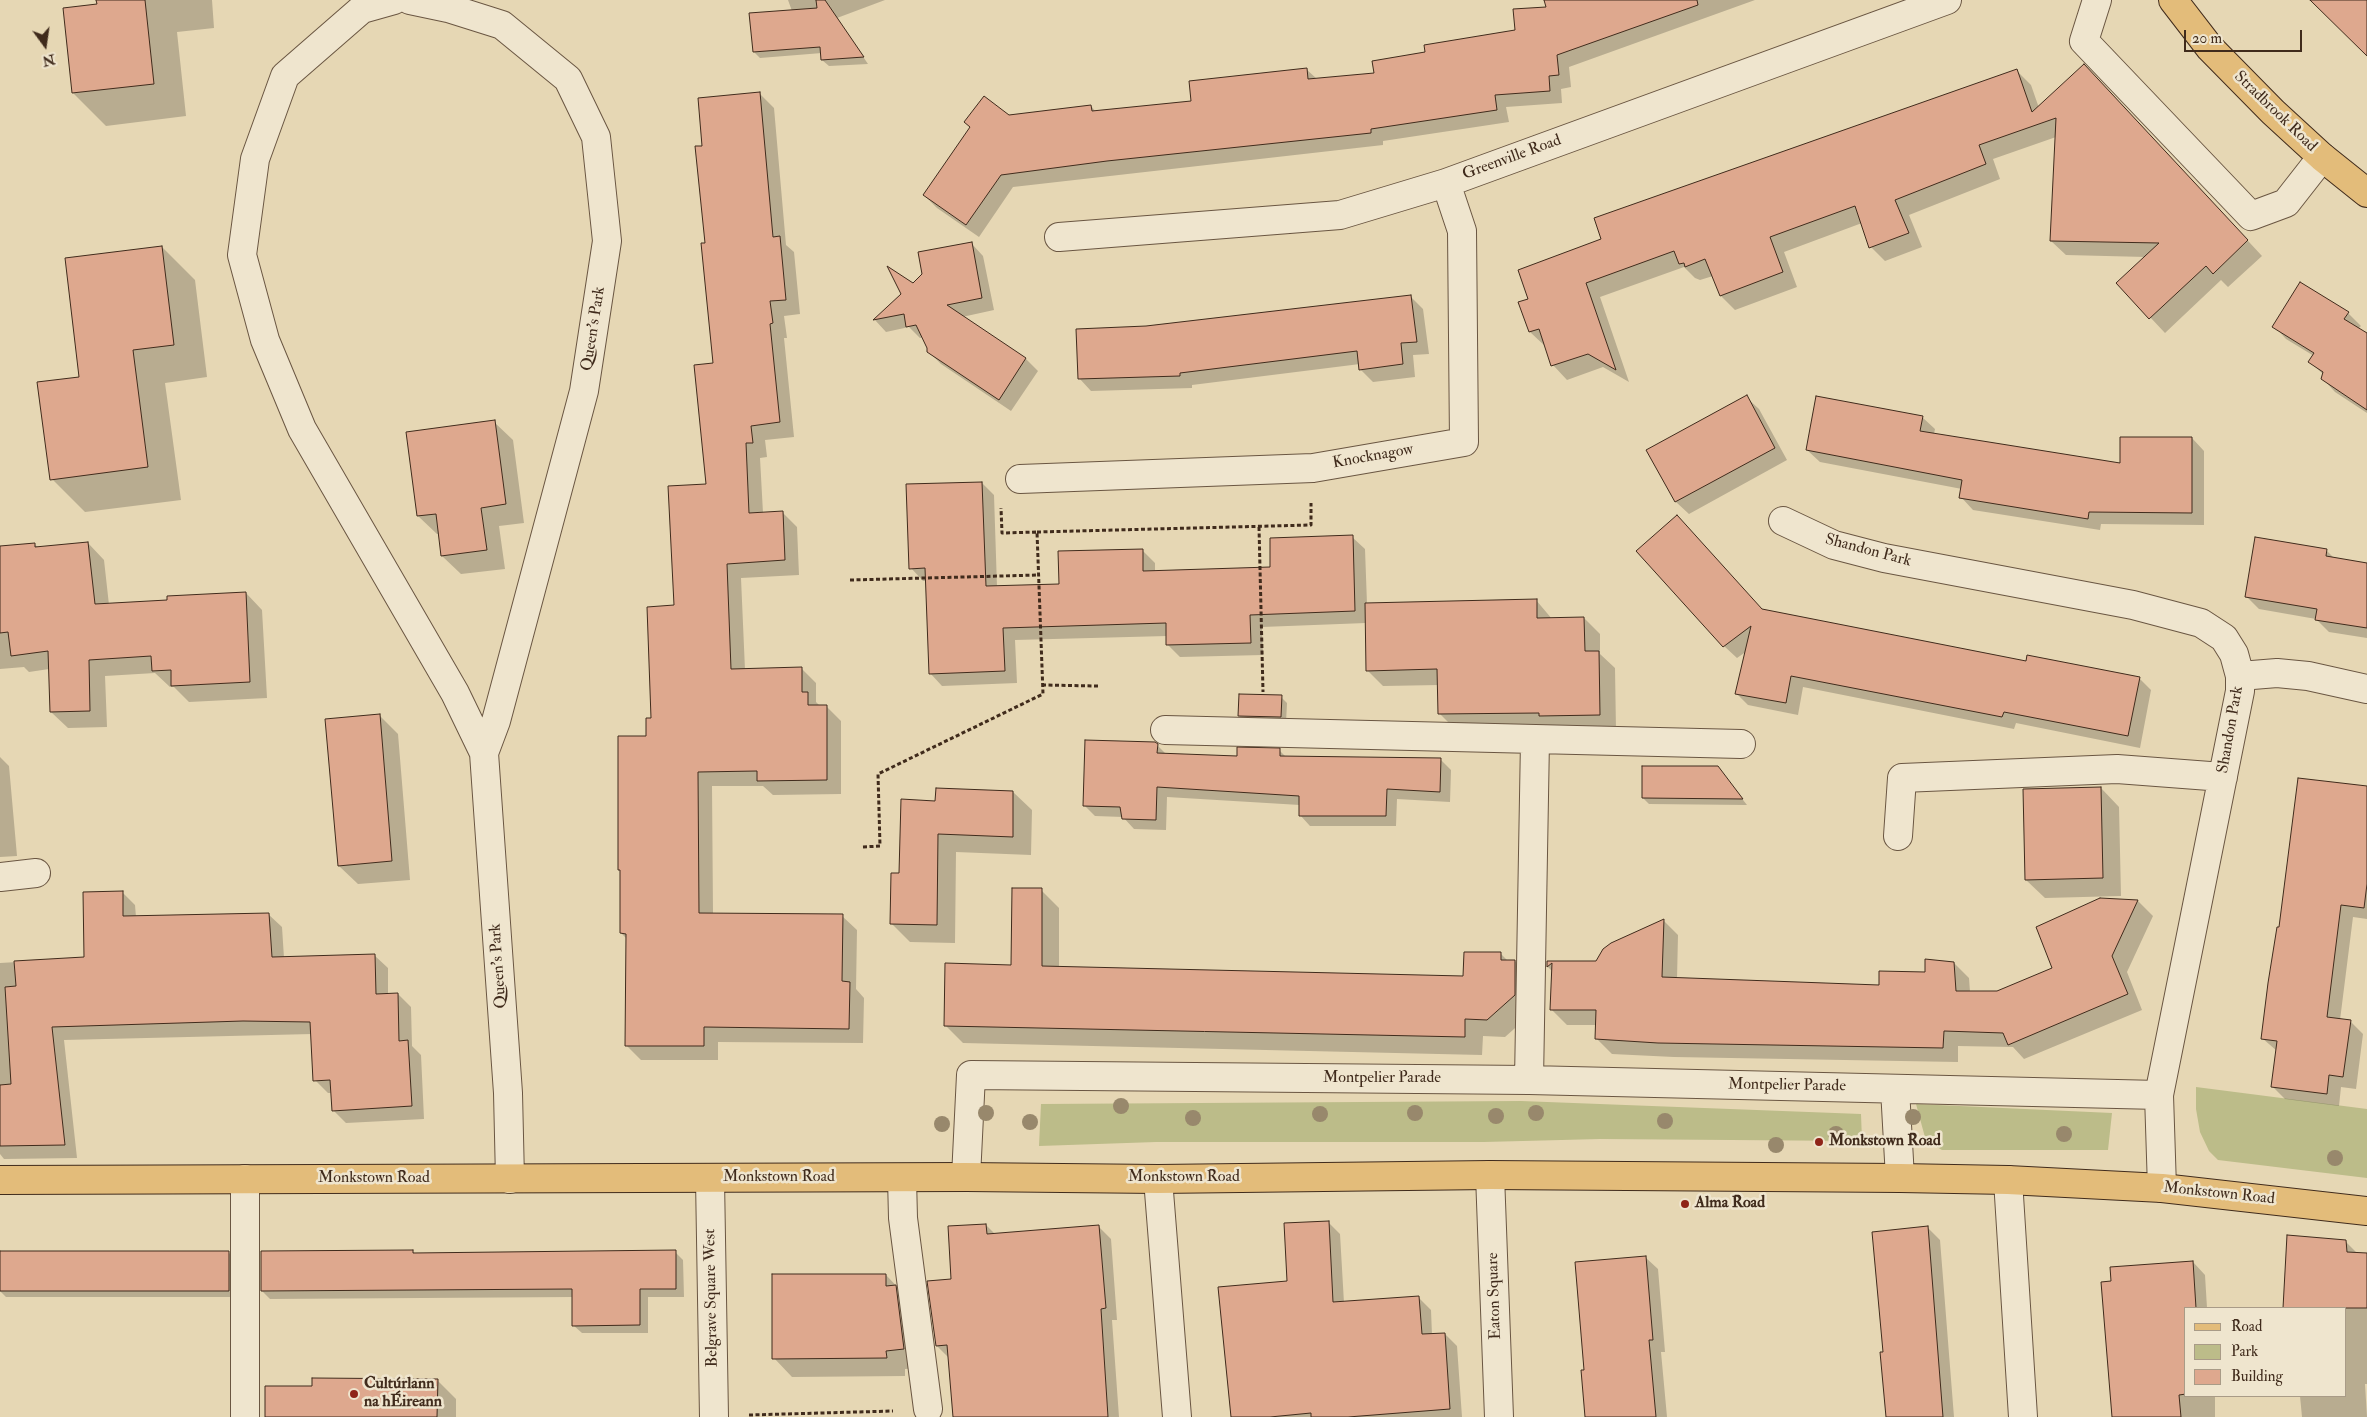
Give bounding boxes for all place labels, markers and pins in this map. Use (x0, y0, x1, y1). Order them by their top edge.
place label: Monkstown Road (1829, 1132, 1941, 1152)
marker: Monkstown Road (1813, 1136, 1825, 1148)
place label: Alma Road (1695, 1194, 1765, 1214)
marker: Alma Road (1679, 1198, 1691, 1210)
place label: Cultúrlann na hÉireann (364, 1375, 442, 1413)
marker: Cultúrlann na hÉireann (348, 1388, 360, 1400)

